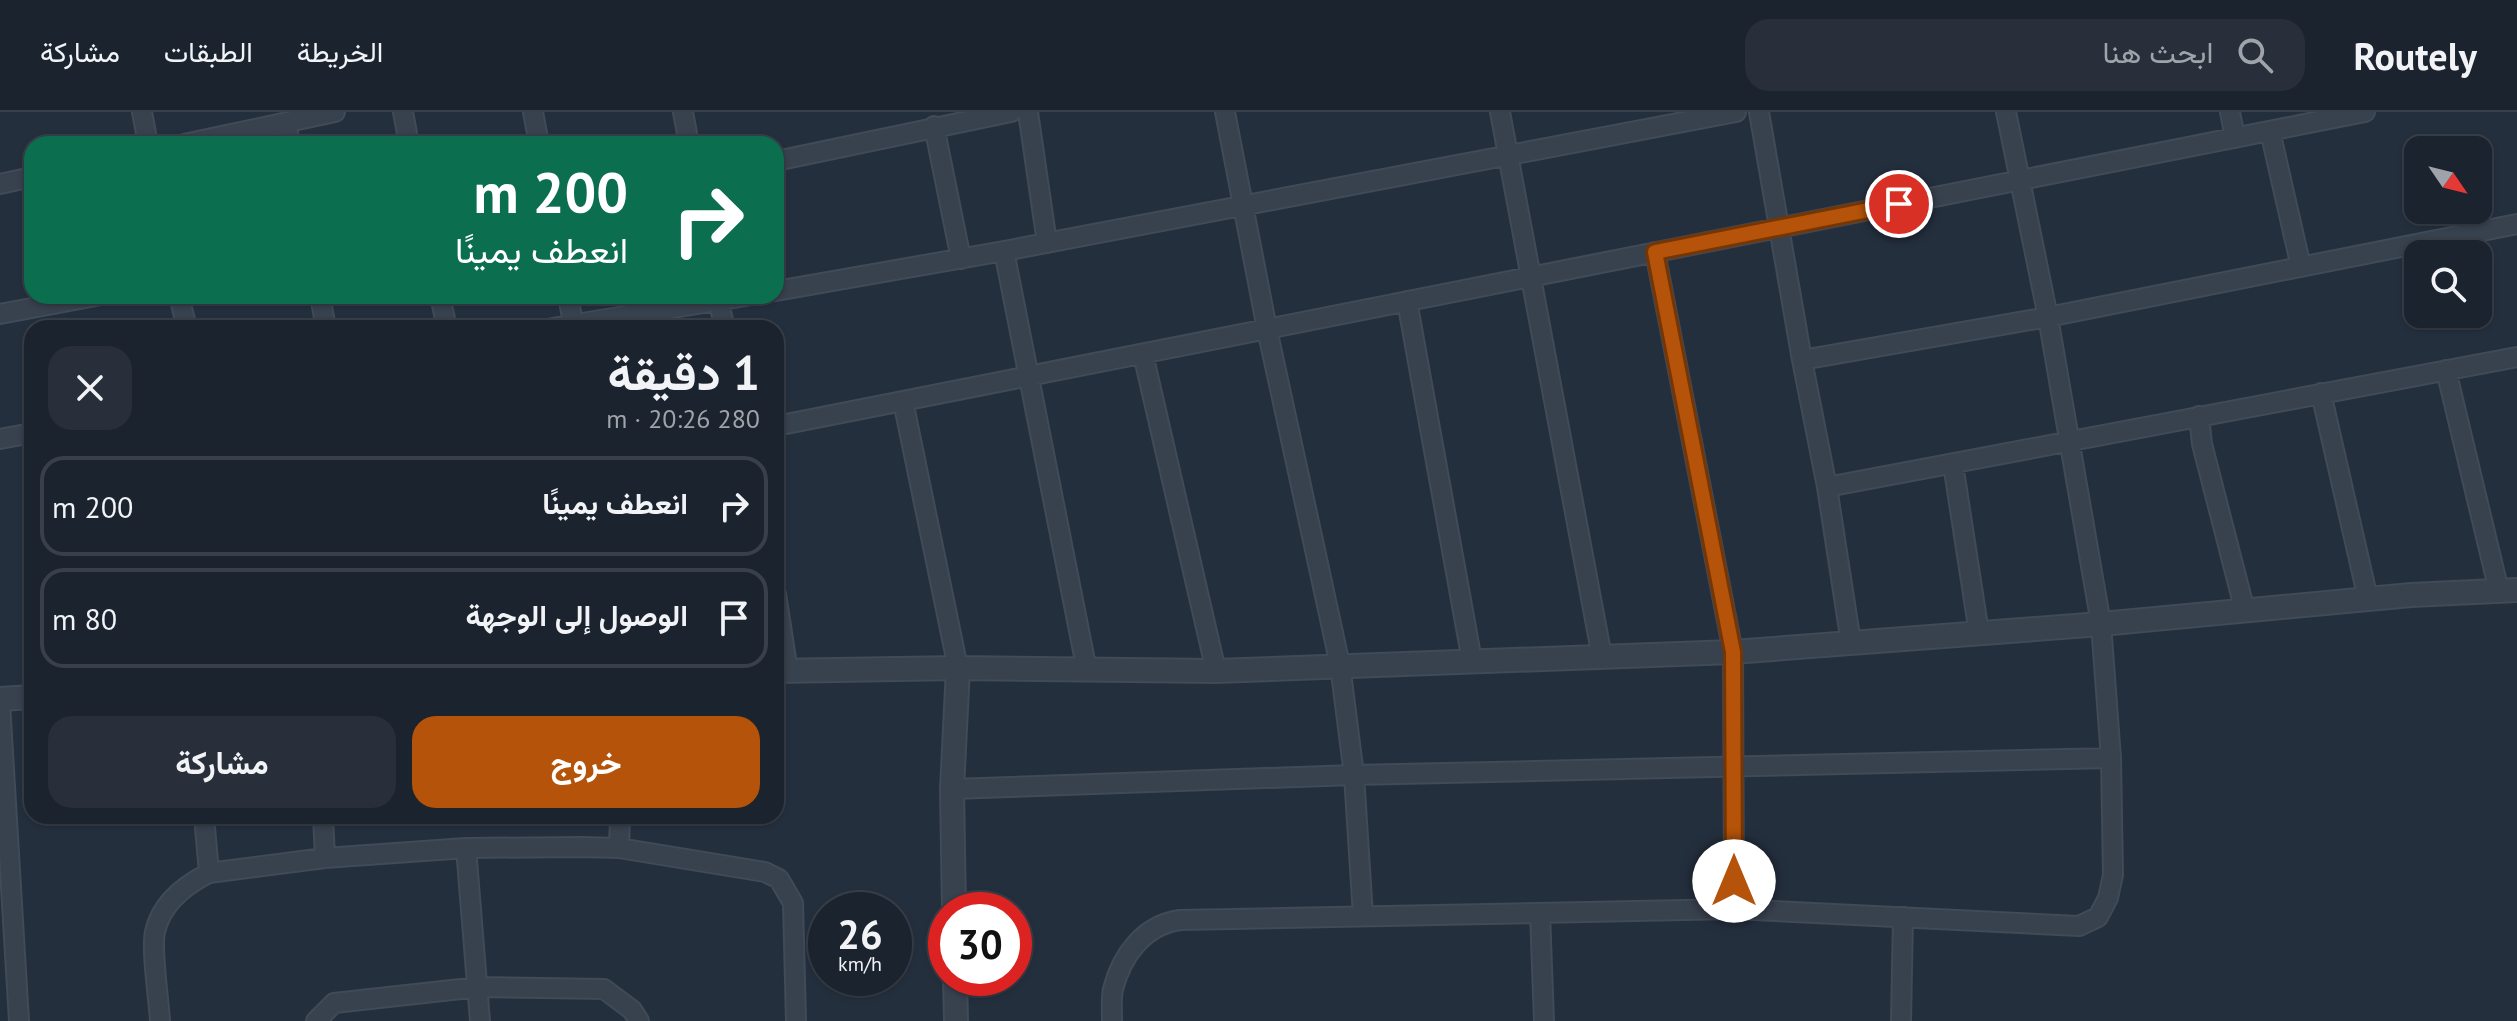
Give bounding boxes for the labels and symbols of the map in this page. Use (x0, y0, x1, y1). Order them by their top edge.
north arrow (2404, 136, 2492, 224)
pin (1865, 170, 1933, 238)
position arrow (1692, 839, 1776, 923)
speed limit sign: 30 (928, 892, 1032, 996)

